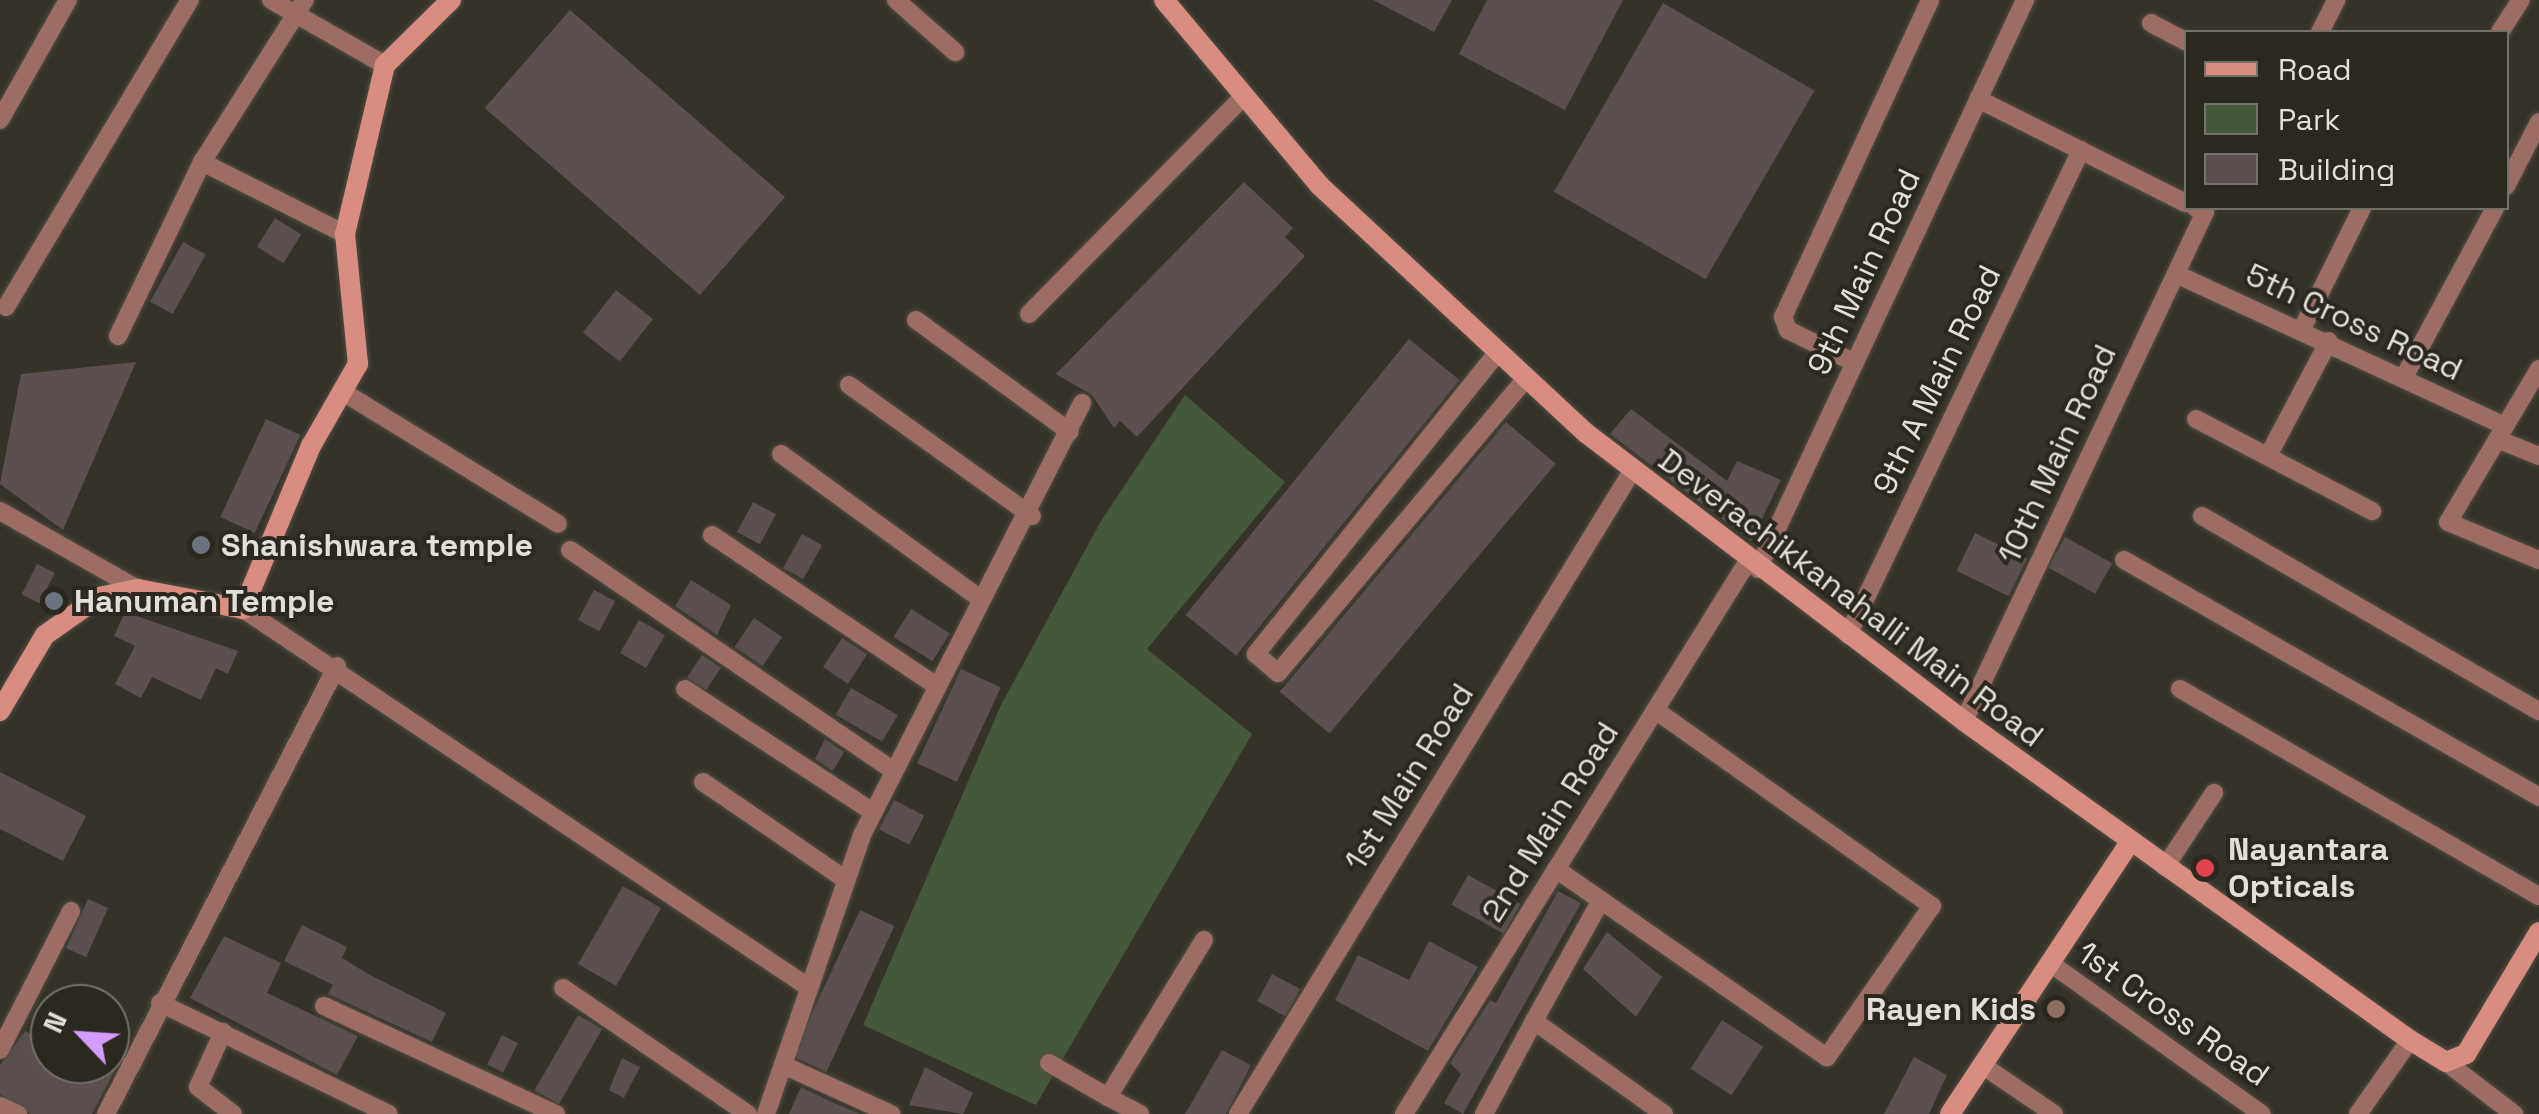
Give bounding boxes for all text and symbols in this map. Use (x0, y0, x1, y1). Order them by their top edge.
legend (2184, 30, 2509, 210)
text: Road (2278, 50, 2352, 89)
text: Park (2278, 100, 2340, 139)
text: Building (2278, 150, 2395, 189)
street label: 9th Main Road (1800, 163, 1928, 381)
street label: 5th Cross Road (2240, 255, 2468, 389)
street label: 9th A Main Road (1865, 259, 2009, 501)
street label: 10th Main Road (1990, 339, 2124, 569)
street label: Deverachikkanahalli Main Road (1651, 441, 2051, 755)
place label: Shanishwara temple (221, 526, 533, 564)
marker: Shanishwara temple (190, 534, 212, 556)
place label: Hanuman Temple (74, 582, 335, 620)
marker: Hanuman Temple (43, 590, 65, 612)
street label: 1st Main Road (1336, 676, 1482, 878)
street label: 2nd Main Road (1473, 715, 1627, 929)
place label: Nayantara Opticals (2228, 831, 2389, 906)
marker: Nayantara Opticals (2192, 855, 2218, 881)
street label: 1st Cross Road (2070, 934, 2276, 1094)
north arrow (30, 984, 130, 1084)
place label: Rayen Kids (1866, 990, 2036, 1028)
marker: Rayen Kids (2045, 998, 2067, 1020)
text: N (34, 1006, 75, 1038)

